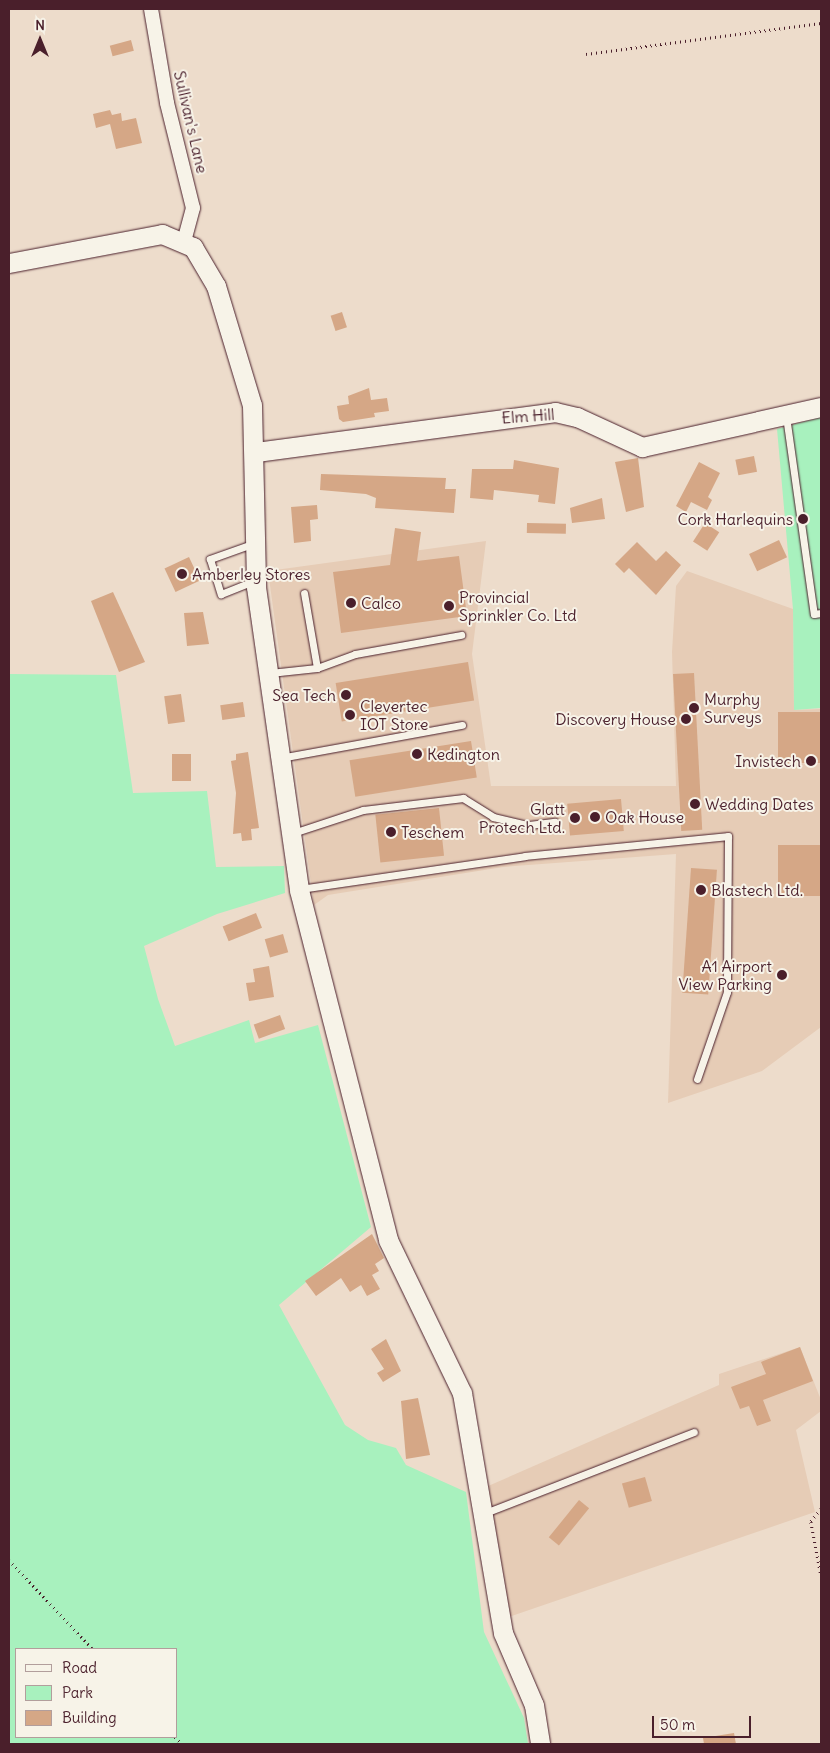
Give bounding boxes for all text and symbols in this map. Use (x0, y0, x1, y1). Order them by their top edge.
north arrow (15, 15, 65, 65)
text: N (35, 16, 45, 34)
street label: Sullivan's Lane (170, 69, 212, 175)
street label: Elm Hill (501, 405, 555, 427)
place label: Cork Harlequins (677, 509, 793, 529)
marker: Cork Harlequins (797, 513, 809, 525)
place label: Amberley Stores (192, 564, 310, 584)
marker: Amberley Stores (176, 568, 188, 580)
place label: Provincial Sprinkler Co. Ltd (459, 587, 577, 625)
place label: Calco (361, 593, 401, 613)
marker: Calco (345, 597, 357, 609)
marker: Provincial Sprinkler Co. Ltd (443, 600, 455, 612)
place label: Sea Tech (272, 685, 336, 705)
marker: Sea Tech (340, 689, 352, 701)
place label: Murphy Surveys (704, 689, 762, 727)
place label: Clevertec IOT Store (360, 696, 428, 734)
marker: Murphy Surveys (688, 702, 700, 714)
marker: Clevertec IOT Store (344, 709, 356, 721)
place label: Discovery House (555, 709, 676, 729)
marker: Discovery House (680, 713, 692, 725)
place label: Kedington (427, 744, 500, 764)
marker: Kedington (411, 748, 423, 760)
place label: Invistech (735, 751, 801, 771)
marker: Invistech (805, 755, 817, 767)
place label: Wedding Dates (705, 794, 814, 814)
marker: Wedding Dates (689, 798, 701, 810)
place label: Glatt Protech Ltd. (479, 799, 565, 837)
place label: Oak House (605, 807, 684, 827)
marker: Oak House (589, 811, 601, 823)
marker: Glatt Protech Ltd. (569, 812, 581, 824)
place label: Teschem (401, 822, 464, 842)
marker: Teschem (385, 826, 397, 838)
place label: Blastech Ltd. (711, 880, 803, 900)
marker: Blastech Ltd. (695, 884, 707, 896)
place label: A1 Airport View Parking (679, 956, 772, 994)
marker: A1 Airport View Parking (776, 969, 788, 981)
legend (15, 1648, 178, 1738)
text: Road (62, 1658, 97, 1677)
text: Park (62, 1683, 93, 1702)
scale bar (655, 1706, 754, 1738)
text: Building (62, 1708, 117, 1727)
text: 50 m (660, 1715, 695, 1734)

